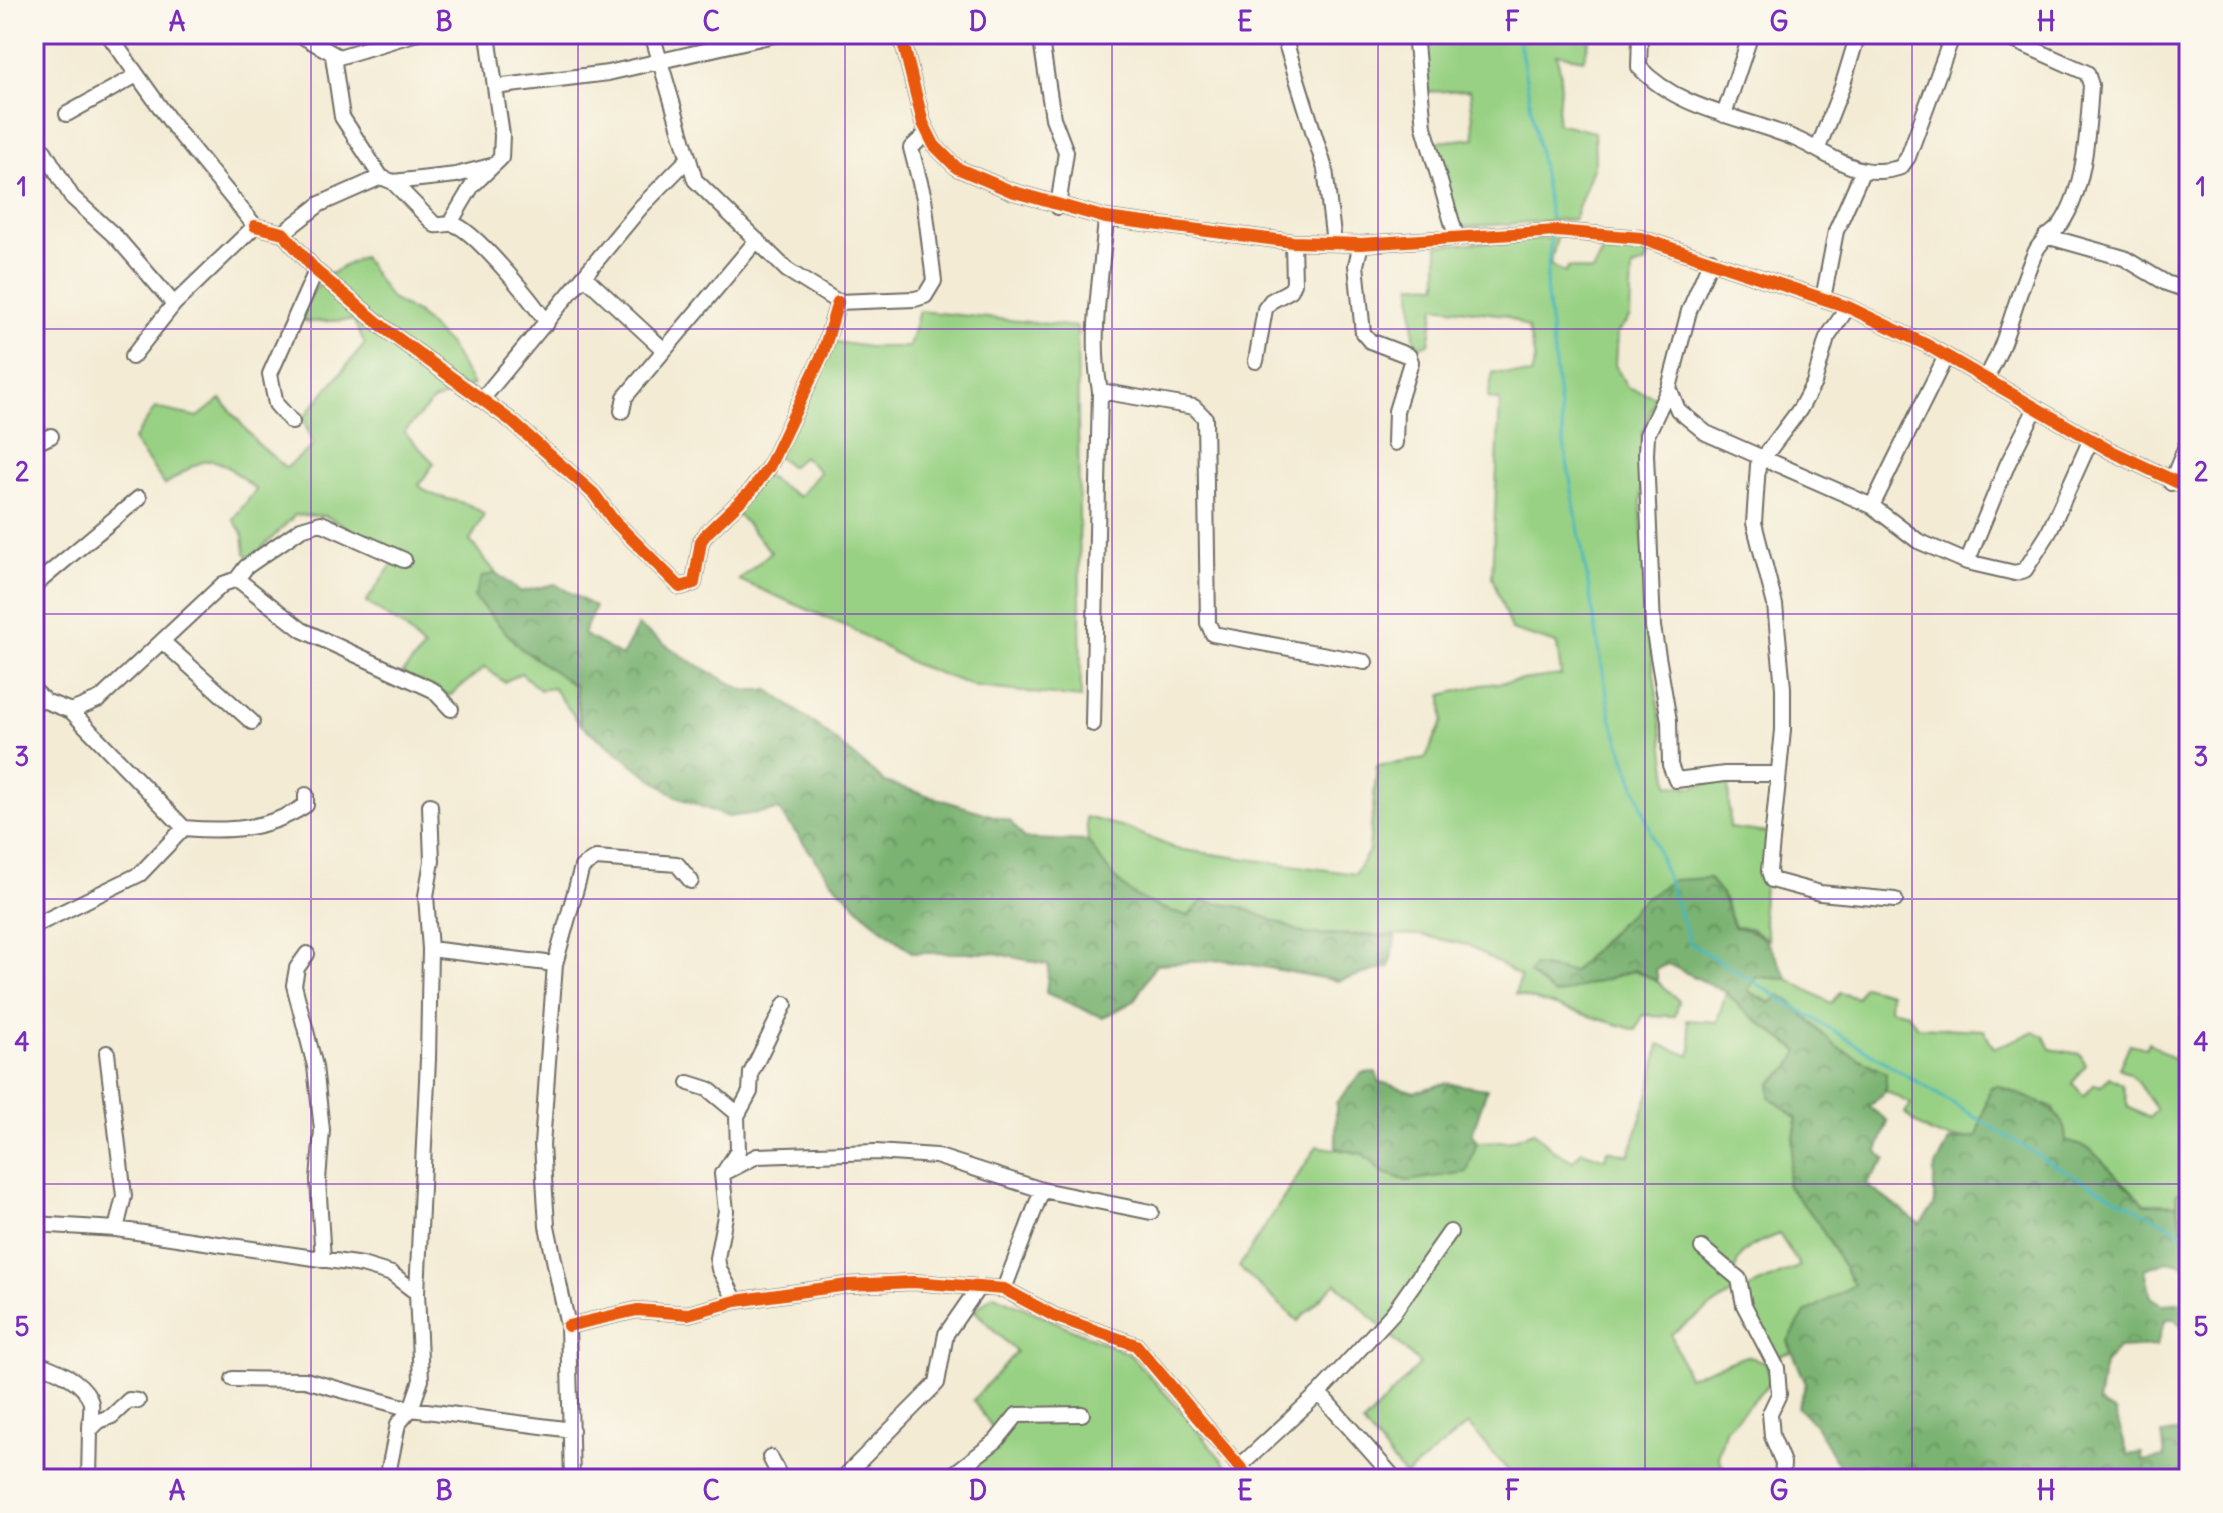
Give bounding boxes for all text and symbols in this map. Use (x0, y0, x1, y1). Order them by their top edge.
text: A (169, 5, 186, 38)
text: B (435, 5, 453, 38)
text: C (702, 5, 720, 38)
text: D (969, 5, 987, 38)
text: E (1237, 5, 1253, 38)
text: F (1505, 5, 1520, 38)
text: G (1770, 5, 1789, 38)
text: H (2037, 5, 2055, 38)
text: 1 (17, 170, 27, 203)
text: 1 (2196, 170, 2206, 203)
text: 2 (15, 455, 29, 488)
text: 2 (2194, 455, 2208, 488)
text: 3 (15, 740, 29, 773)
text: 3 (2194, 740, 2208, 773)
text: 4 (14, 1025, 30, 1058)
text: 4 (2193, 1025, 2209, 1058)
text: 5 (15, 1310, 30, 1343)
text: 5 (2194, 1310, 2209, 1343)
text: A (169, 1474, 186, 1507)
text: B (435, 1474, 453, 1507)
text: C (702, 1474, 720, 1507)
text: D (969, 1474, 987, 1507)
text: E (1237, 1474, 1253, 1507)
text: F (1505, 1474, 1520, 1507)
text: G (1770, 1474, 1789, 1507)
text: H (2037, 1474, 2055, 1507)

